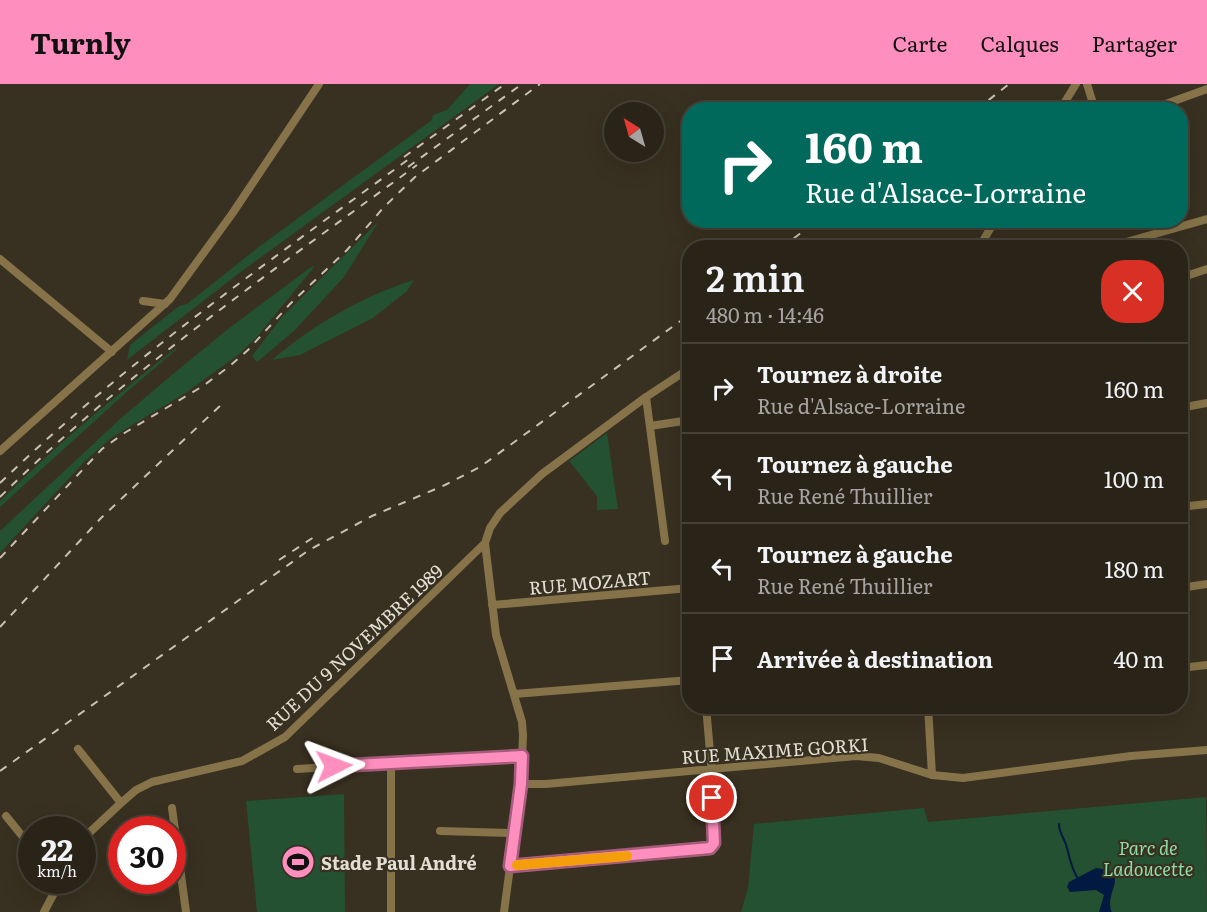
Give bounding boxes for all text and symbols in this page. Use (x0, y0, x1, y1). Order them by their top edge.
text: Turnly (30, 21, 131, 63)
text: Carte (893, 27, 947, 58)
text: Calques (980, 27, 1059, 58)
text: Partager (1092, 27, 1177, 58)
north arrow (604, 102, 664, 162)
map controls (604, 102, 664, 162)
text: 160 m (805, 114, 923, 176)
icon: right (706, 126, 784, 204)
text: Rue d'Alsace-Lorraine (805, 171, 1086, 211)
text: 2 min (706, 250, 805, 303)
button: close (1101, 260, 1164, 323)
text: 480 m · 14:46 (706, 299, 824, 329)
text: Tournez à droite (757, 357, 942, 390)
icon: right (706, 372, 739, 405)
text: 160 m (1105, 372, 1164, 405)
text: Rue d'Alsace-Lorraine (757, 390, 965, 420)
text: Tournez à gauche (757, 447, 953, 480)
icon: left (706, 462, 739, 495)
text: 100 m (1104, 462, 1164, 495)
text: Rue René Thuillier (757, 480, 932, 510)
text: Tournez à gauche (757, 537, 953, 570)
icon: left (706, 552, 739, 585)
text: 180 m (1104, 552, 1164, 585)
street label: RUE DU 9 NOVEMBRE 1989 (259, 558, 449, 736)
street label: RUE MOZART (528, 563, 652, 601)
text: Rue René Thuillier (757, 570, 932, 600)
icon: arrive (706, 642, 739, 675)
text: Arrivée à destination (757, 642, 993, 675)
text: 40 m (1113, 642, 1164, 675)
street label: RUE MAXIME GORKI (681, 730, 869, 770)
position arrow (302, 734, 366, 798)
pin (686, 772, 737, 823)
icon: arrive (695, 781, 728, 814)
speed limit sign: 30 (108, 816, 186, 894)
text: 22 (41, 826, 73, 870)
park label: Parc de Ladoucette (1103, 834, 1193, 882)
sports icon: Stade Paul André (280, 844, 316, 880)
place label: Stade Paul André (321, 849, 477, 876)
text: km/h (37, 859, 77, 882)

